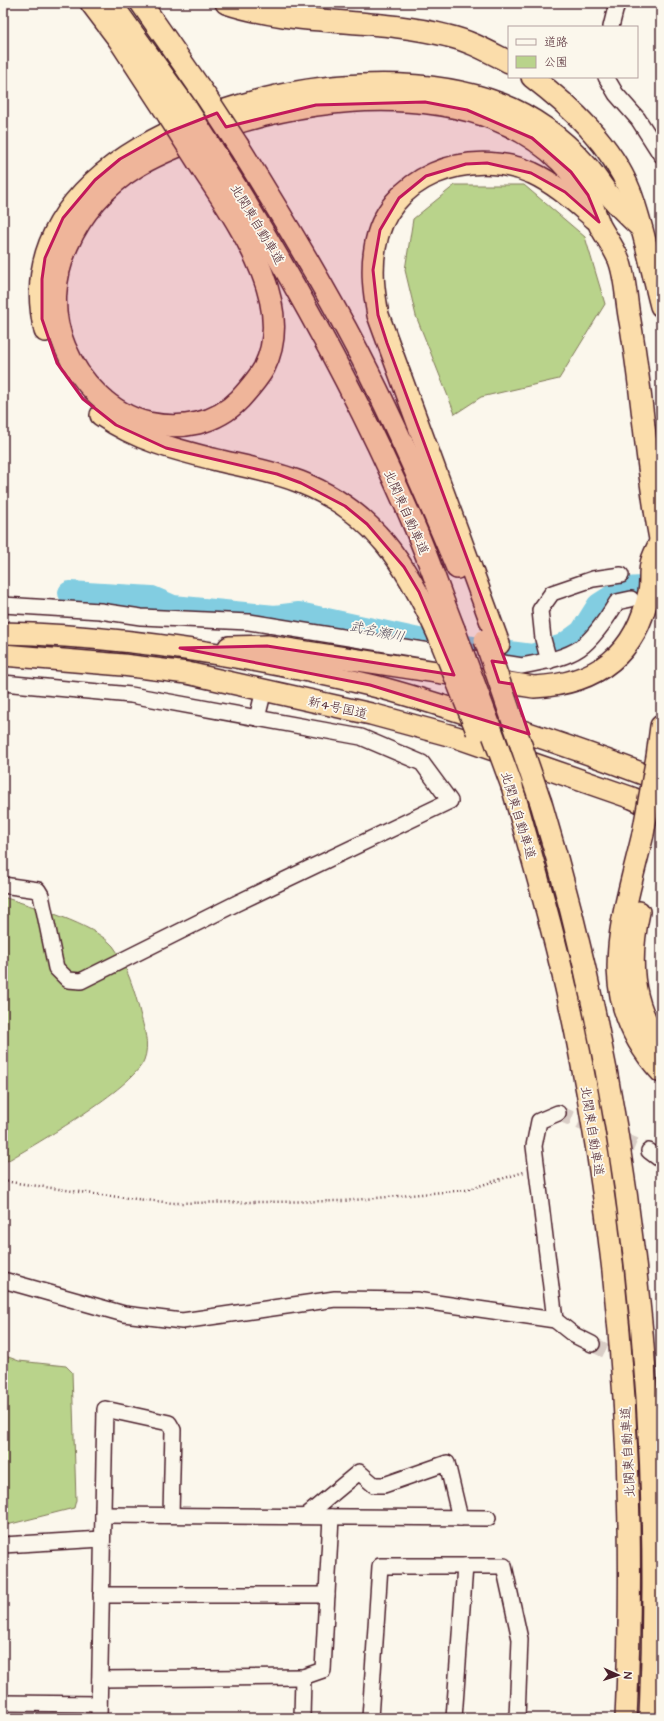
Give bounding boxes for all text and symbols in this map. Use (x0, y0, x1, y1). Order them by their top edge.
legend (508, 26, 638, 78)
text: 道路 (544, 34, 568, 51)
text: 公園 (544, 54, 568, 71)
street label: 北関東自動車道 (226, 181, 288, 268)
street label: 北関東自動車道 (379, 467, 433, 558)
water label: 武名瀬川 (347, 616, 406, 648)
street label: 新4号国道 (306, 692, 369, 724)
street label: 北関東自動車道 (496, 769, 540, 861)
street label: 北関東自動車道 (576, 1085, 608, 1178)
street label: 北関東自動車道 (617, 1406, 639, 1498)
north arrow (598, 1655, 638, 1695)
text: N (620, 1672, 635, 1679)

